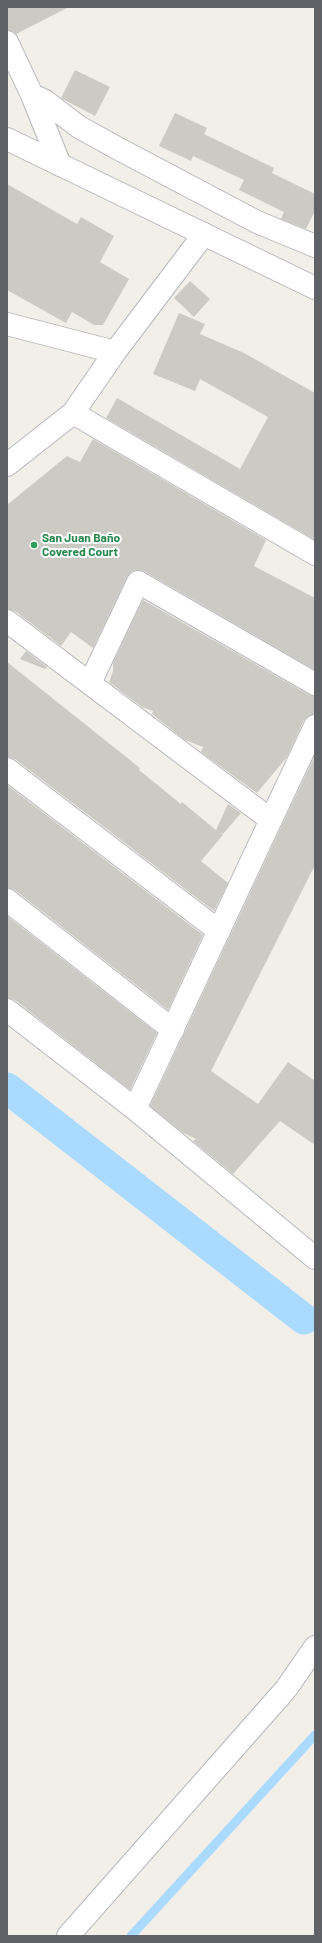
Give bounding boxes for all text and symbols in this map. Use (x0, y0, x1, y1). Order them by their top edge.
place label: San Juan Baño Covered Court (42, 531, 120, 559)
marker: San Juan Baño Covered Court (29, 540, 39, 550)

